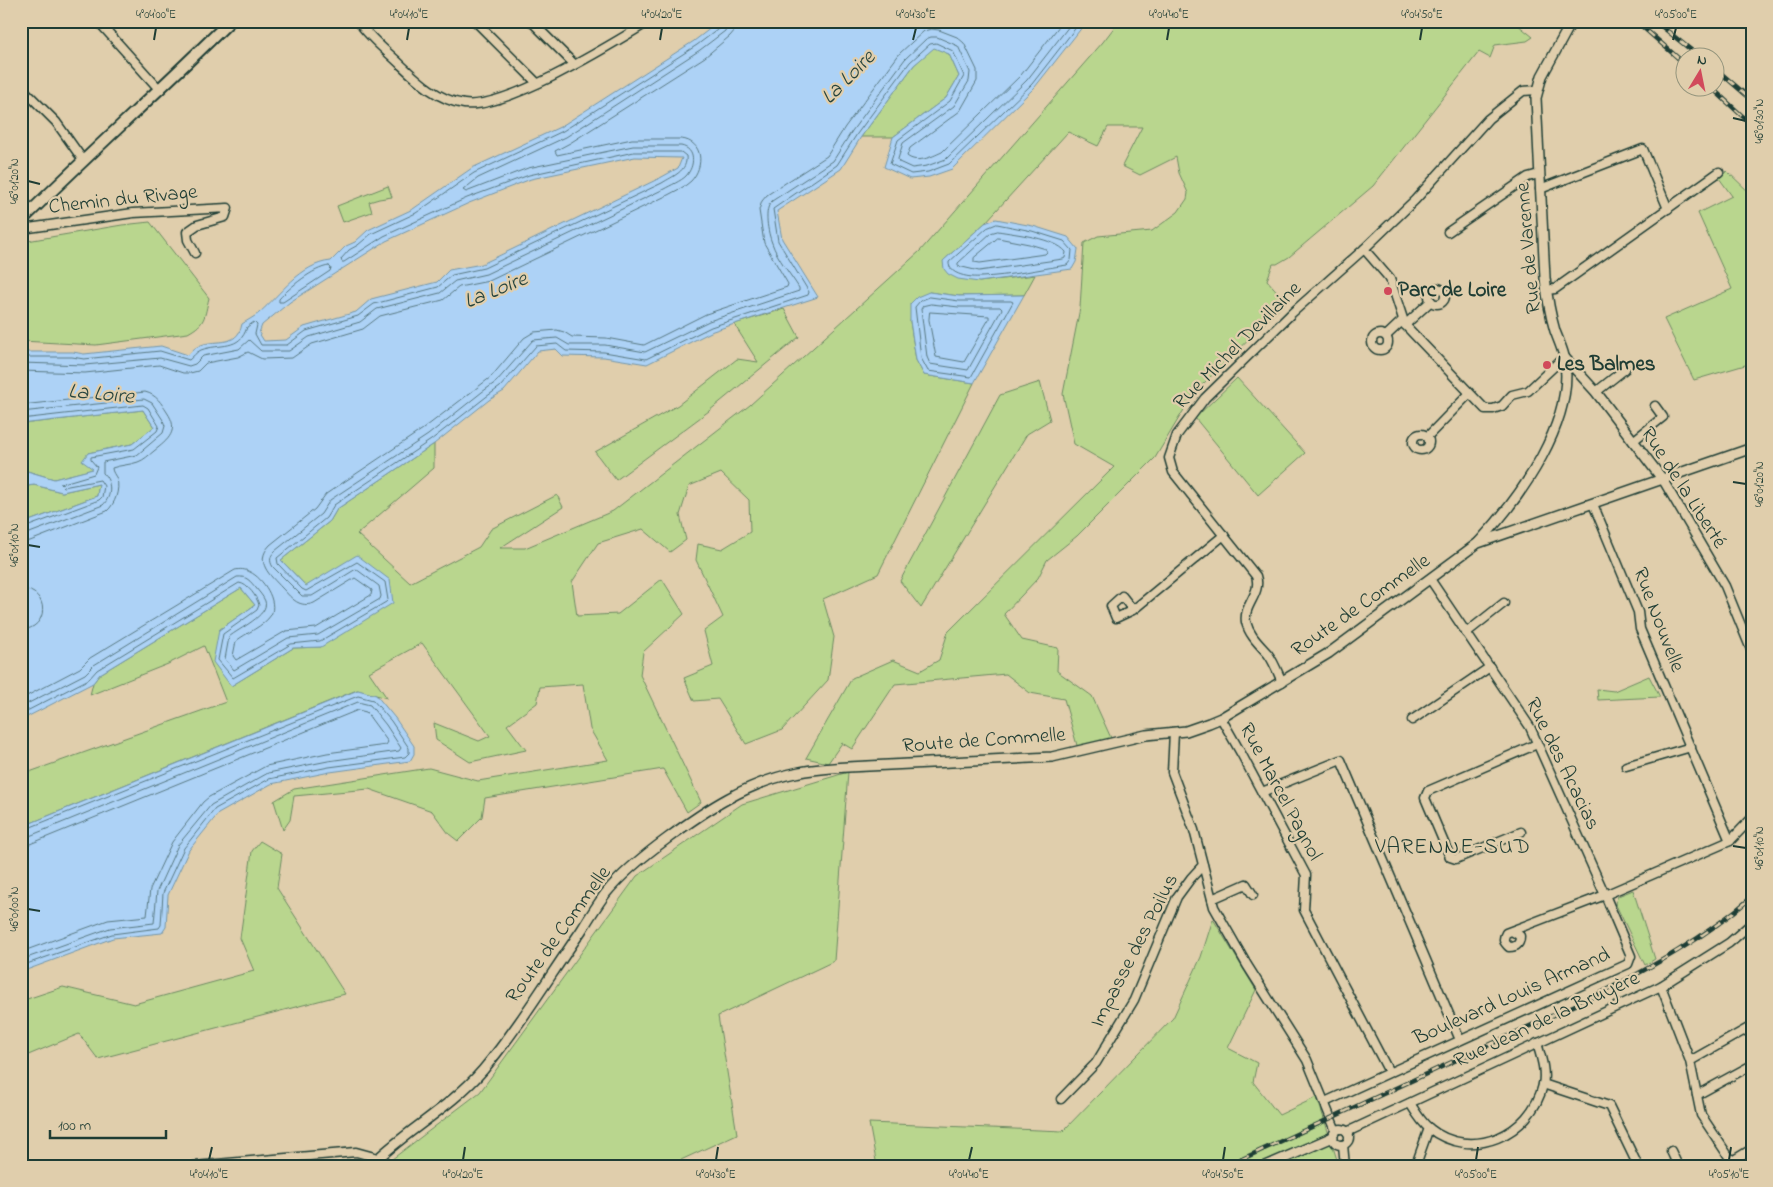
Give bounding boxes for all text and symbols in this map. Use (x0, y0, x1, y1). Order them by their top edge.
text: 4°04'00"E (136, 6, 176, 24)
text: 4°04'10"E (390, 6, 428, 24)
text: 4°04'20"E (642, 6, 682, 24)
text: 4°04'30"E (896, 6, 936, 24)
text: 4°04'40"E (1149, 6, 1189, 24)
text: 4°04'50"E (1401, 6, 1443, 24)
text: 4°05'00"E (1655, 6, 1697, 24)
water label: La Loire (814, 43, 884, 113)
north arrow (1676, 48, 1726, 98)
text: N (1696, 50, 1708, 72)
text: 46°01'30"N (1751, 99, 1769, 143)
text: 46°01'20"N (6, 158, 24, 204)
street label: Chemin du Rivage (47, 177, 200, 225)
street label: Rue de Varenne (1508, 180, 1550, 315)
water label: La Loire (460, 263, 534, 318)
street label: Rue Michel Devillaine (1167, 275, 1309, 417)
place label: Parc de Loire (1398, 276, 1507, 306)
marker: Parc de Loire (1382, 285, 1394, 297)
place label: Les Balmes (1557, 350, 1656, 380)
marker: Les Balmes (1541, 359, 1553, 371)
water label: La Loire (67, 376, 136, 414)
street label: Rue de la Liberté (1632, 421, 1734, 555)
text: 46°01'20"N (1751, 461, 1769, 507)
text: 46°01'10"N (6, 523, 24, 567)
street label: Route de Commelle (1285, 546, 1437, 665)
street label: Rue Nouvelle (1624, 563, 1692, 677)
street label: Rue des Acacias (1517, 693, 1607, 835)
street label: Rue Marcel Pagnol (1229, 718, 1329, 867)
street label: Route de Commelle (901, 720, 1067, 762)
text: 46°01'10"N (1751, 826, 1769, 870)
district label: VARENNE-SUD (1374, 832, 1531, 864)
street label: Route de Commelle (499, 860, 620, 1010)
street label: Impasse des Poilus (1083, 869, 1187, 1033)
text: 46°01'00"N (6, 887, 24, 931)
street label: Boulevard Louis Armand (1408, 940, 1615, 1054)
street label: Rue Jean de la Bruyère (1449, 964, 1646, 1078)
scale bar (50, 1107, 166, 1139)
text: 100 m (58, 1115, 91, 1137)
text: 4°04'10"E (190, 1166, 228, 1184)
text: 4°04'20"E (443, 1166, 483, 1184)
text: 4°04'30"E (696, 1166, 736, 1184)
text: 4°04'40"E (949, 1166, 989, 1184)
text: 4°04'50"E (1202, 1166, 1244, 1184)
text: 4°05'00"E (1455, 1166, 1497, 1184)
text: 4°05'10"E (1709, 1166, 1749, 1184)

